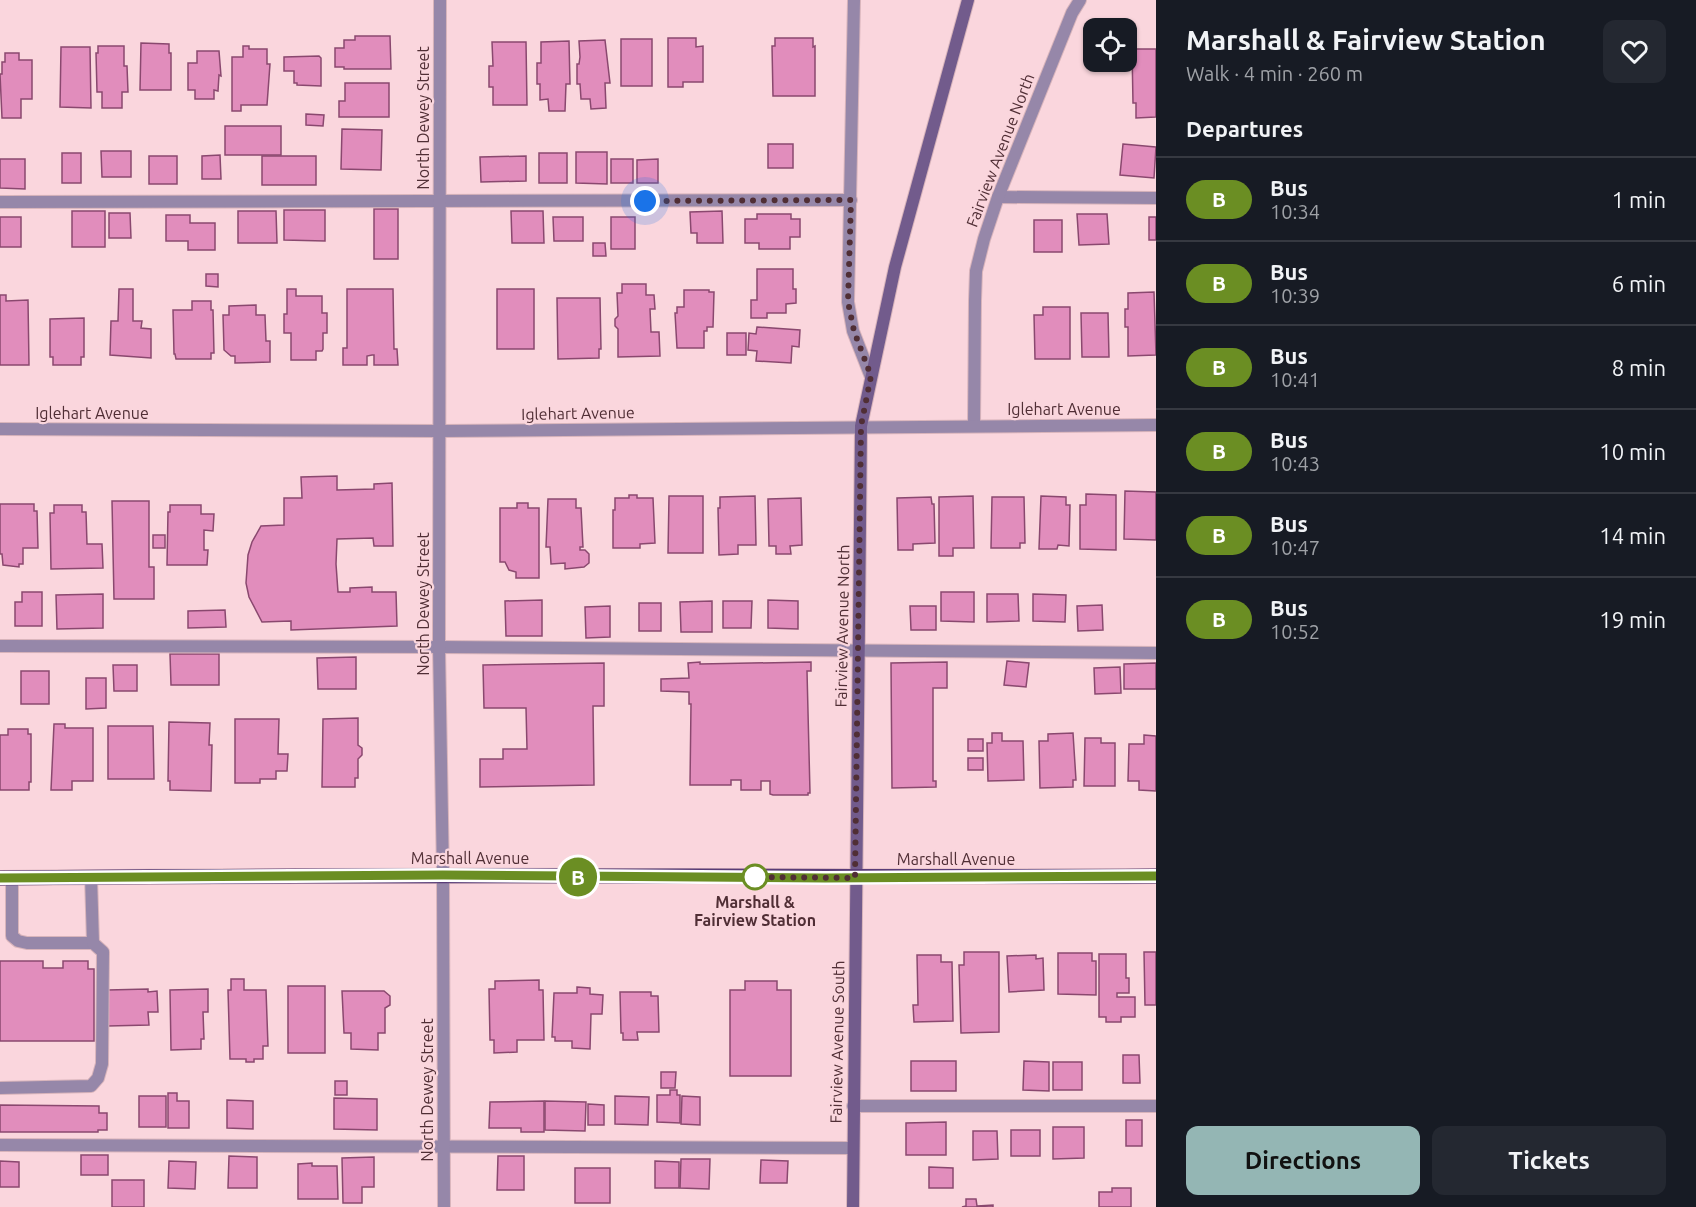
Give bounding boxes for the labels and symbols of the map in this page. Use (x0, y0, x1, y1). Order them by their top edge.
street label: North Dewey Street (414, 46, 432, 190)
street label: Fairview Avenue North (962, 71, 1038, 229)
your location (630, 186, 660, 216)
street label: Iglehart Avenue (1007, 400, 1121, 418)
street label: Iglehart Avenue (521, 403, 635, 423)
street label: Iglehart Avenue (35, 404, 149, 422)
street label: North Dewey Street (414, 532, 432, 676)
street label: Fairview Avenue North (832, 544, 852, 708)
street label: Marshall Avenue (411, 849, 529, 867)
street label: Marshall Avenue (897, 850, 1015, 868)
line badge: B (558, 858, 598, 896)
marker: Marshall & Fairview Station (742, 864, 768, 890)
place label: Marshall & Fairview Station (694, 893, 816, 929)
street label: Fairview Avenue South (827, 960, 847, 1124)
street label: North Dewey Street (418, 1018, 436, 1162)

